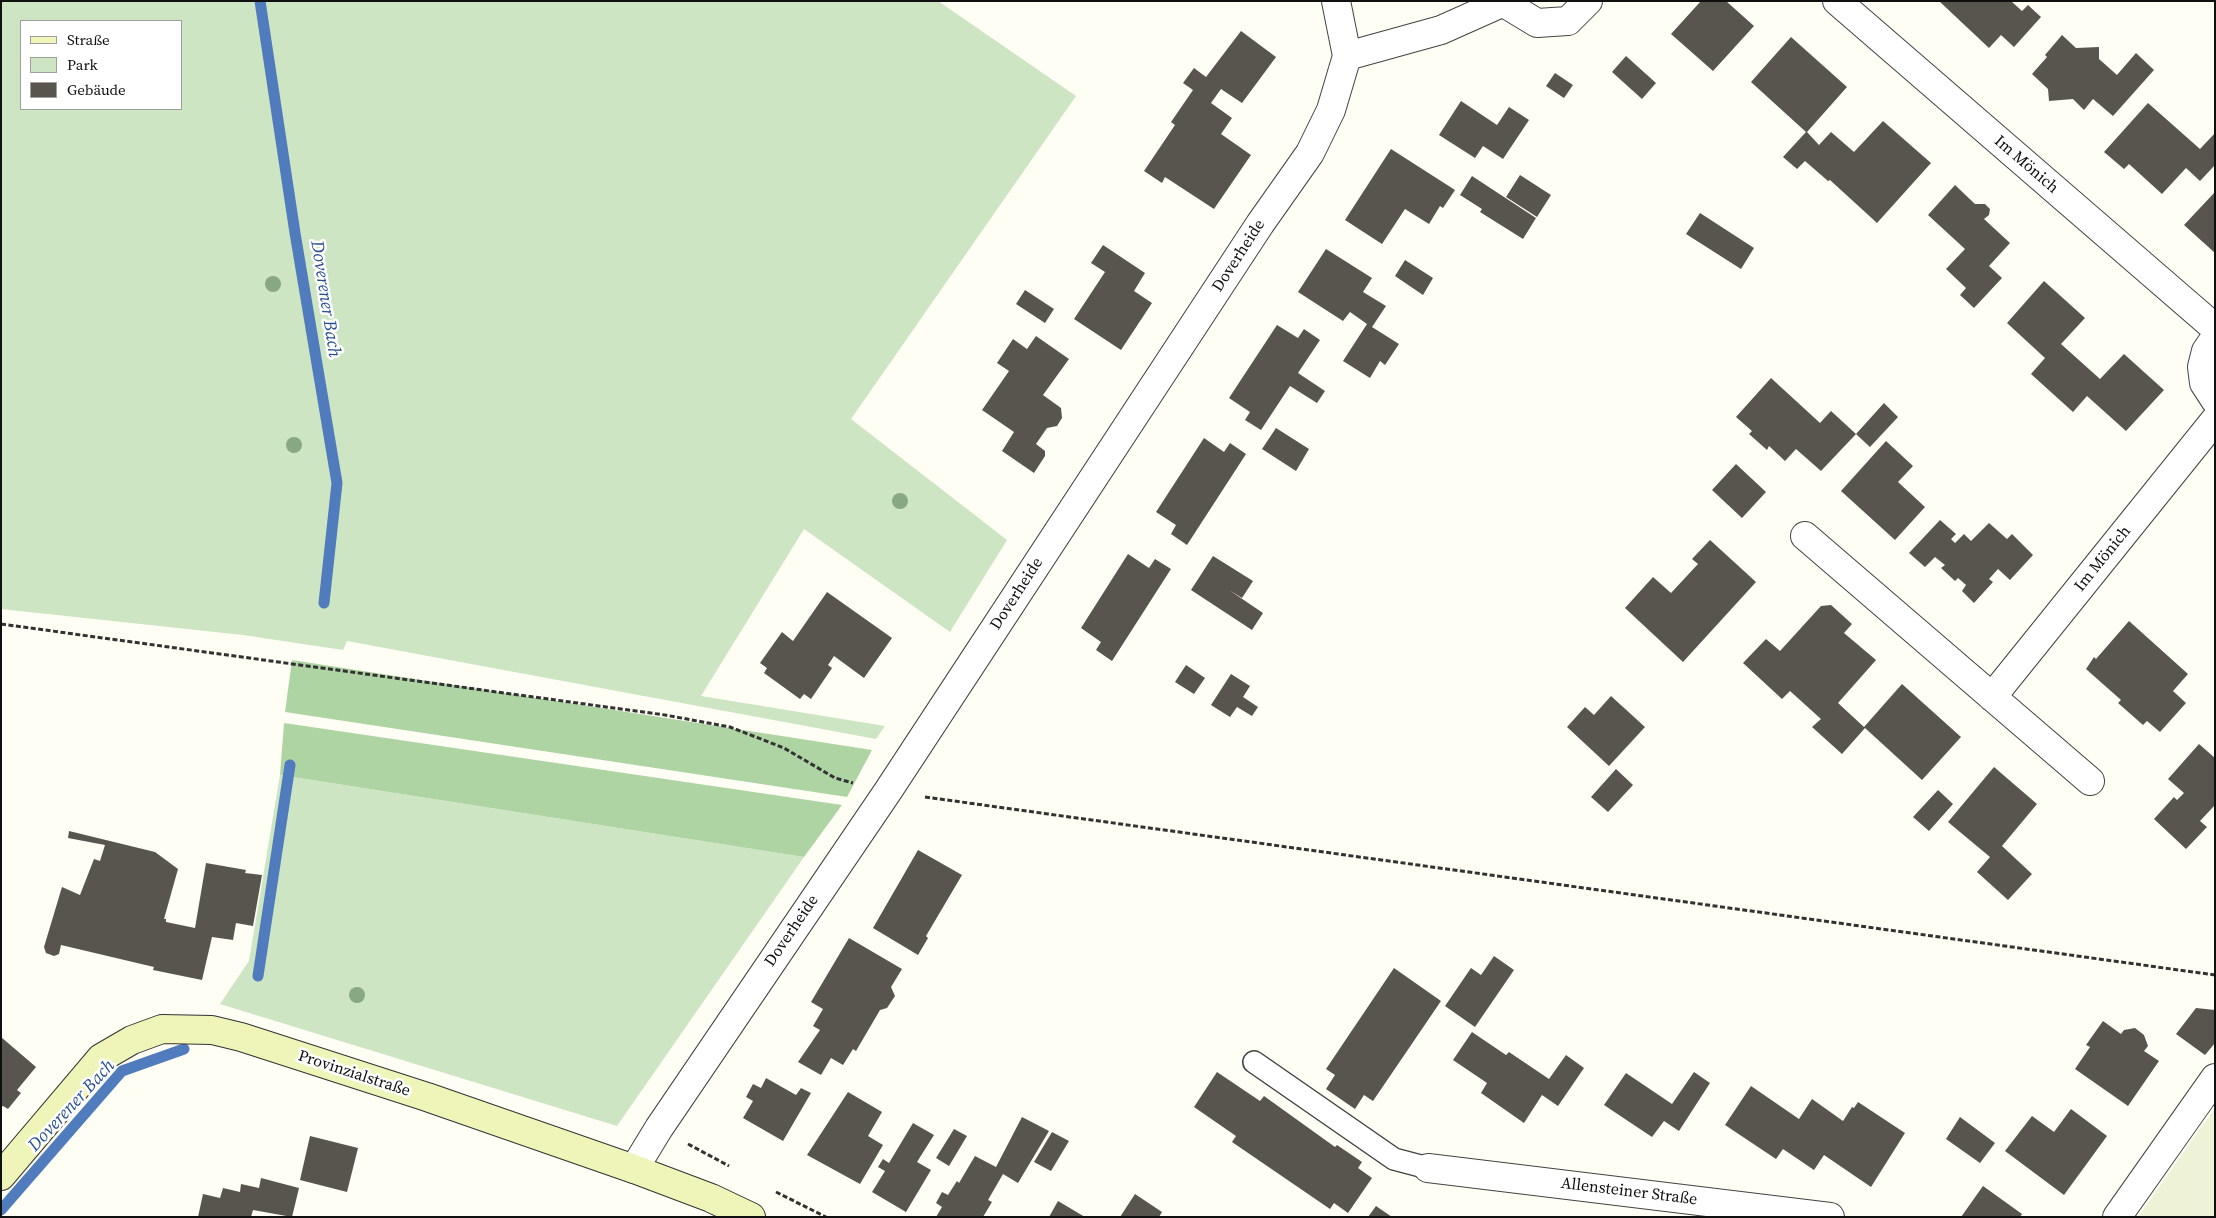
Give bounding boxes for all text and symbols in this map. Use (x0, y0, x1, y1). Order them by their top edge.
legend (20, 20, 182, 110)
text: Straße (67, 29, 110, 50)
text: Park (67, 54, 98, 75)
text: Gebäude (67, 79, 126, 100)
street label: Im Mönich (1990, 132, 2062, 198)
street label: Doverheide (1209, 216, 1269, 296)
water label: Doverener Bach (305, 239, 345, 359)
street label: Im Mönich (2071, 522, 2135, 596)
street label: Doverheide (987, 554, 1047, 634)
street label: Doverheide (761, 891, 823, 971)
street label: Provinzialstraße (296, 1047, 412, 1101)
water label: Doverener Bach (24, 1056, 120, 1156)
street label: Allensteiner Straße (1560, 1174, 1698, 1210)

